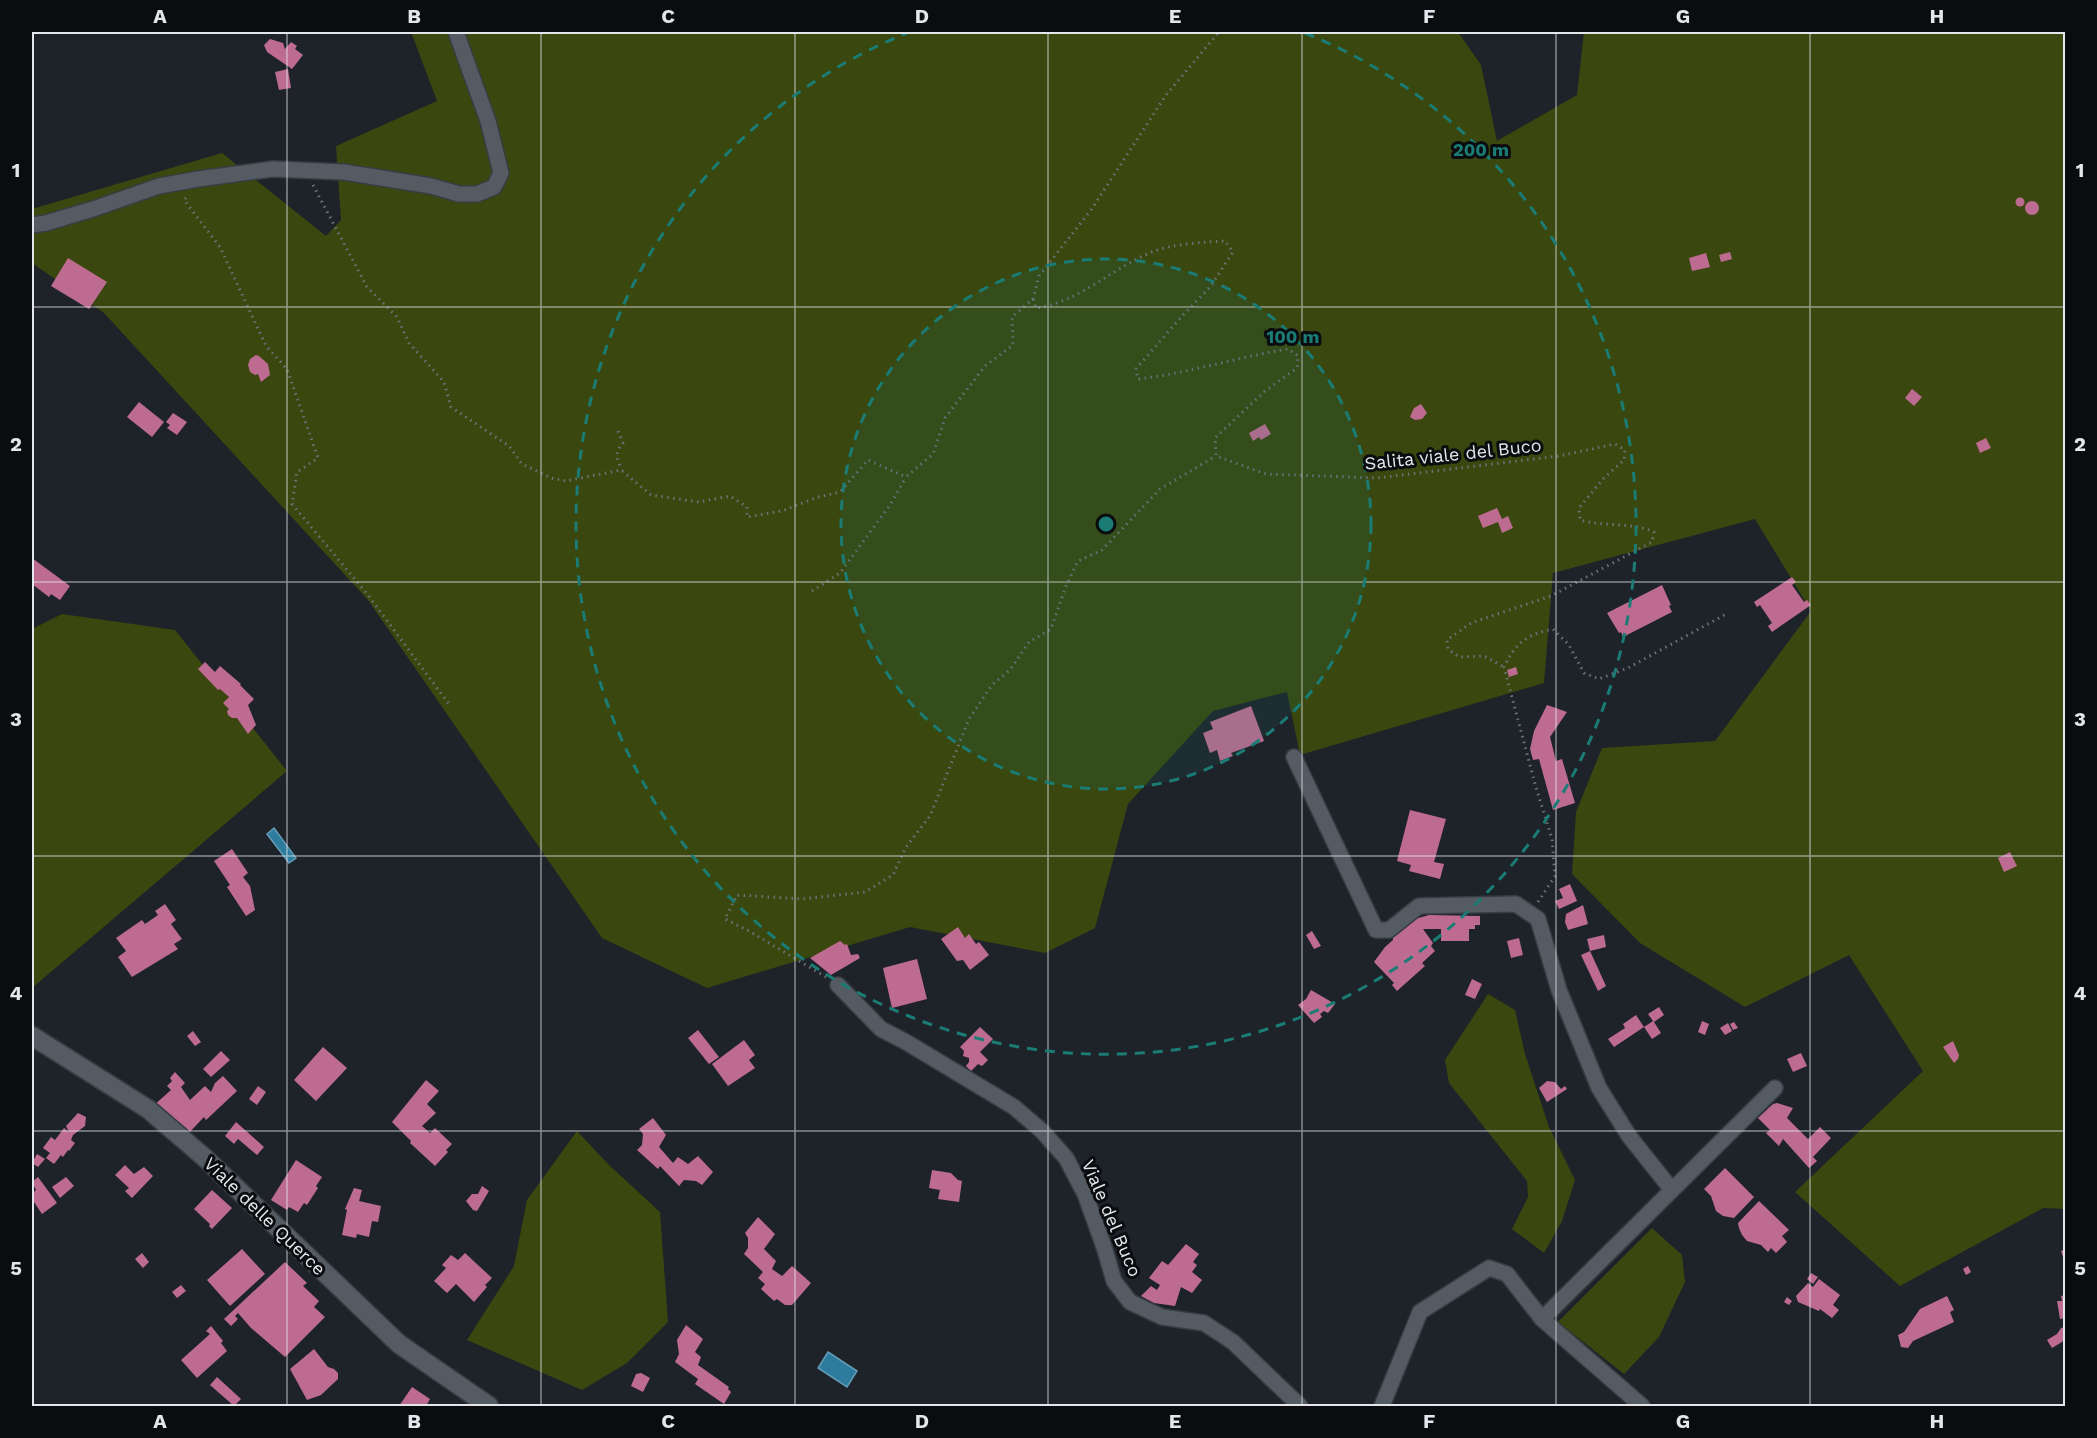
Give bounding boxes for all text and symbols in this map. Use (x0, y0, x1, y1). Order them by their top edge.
text: A (153, 4, 167, 28)
text: B (407, 4, 421, 28)
text: C (661, 4, 675, 28)
text: D (915, 4, 929, 28)
text: E (1169, 4, 1181, 28)
text: F (1423, 4, 1435, 28)
text: G (1676, 4, 1690, 28)
text: H (1930, 4, 1944, 28)
text: 200 m (1453, 139, 1509, 160)
text: 1 (12, 158, 20, 182)
text: 1 (2076, 158, 2084, 182)
text: 100 m (1266, 326, 1320, 347)
text: 2 (10, 432, 22, 456)
text: 2 (2074, 432, 2086, 456)
street label: Salita viale del Buco (1364, 434, 1542, 474)
centre of rings (1096, 514, 1116, 534)
text: 3 (10, 707, 22, 731)
text: 3 (2074, 707, 2086, 731)
text: 4 (10, 981, 23, 1005)
text: 4 (2074, 981, 2087, 1005)
street label: Viale delle Querce (200, 1153, 330, 1279)
street label: Viale del Buco (1078, 1156, 1146, 1280)
text: 5 (10, 1256, 22, 1280)
text: 5 (2074, 1256, 2086, 1280)
text: A (153, 1409, 167, 1433)
text: B (407, 1409, 421, 1433)
text: C (661, 1409, 675, 1433)
text: D (915, 1409, 929, 1433)
text: E (1169, 1409, 1181, 1433)
text: F (1423, 1409, 1435, 1433)
text: G (1676, 1409, 1690, 1433)
text: H (1930, 1409, 1944, 1433)

